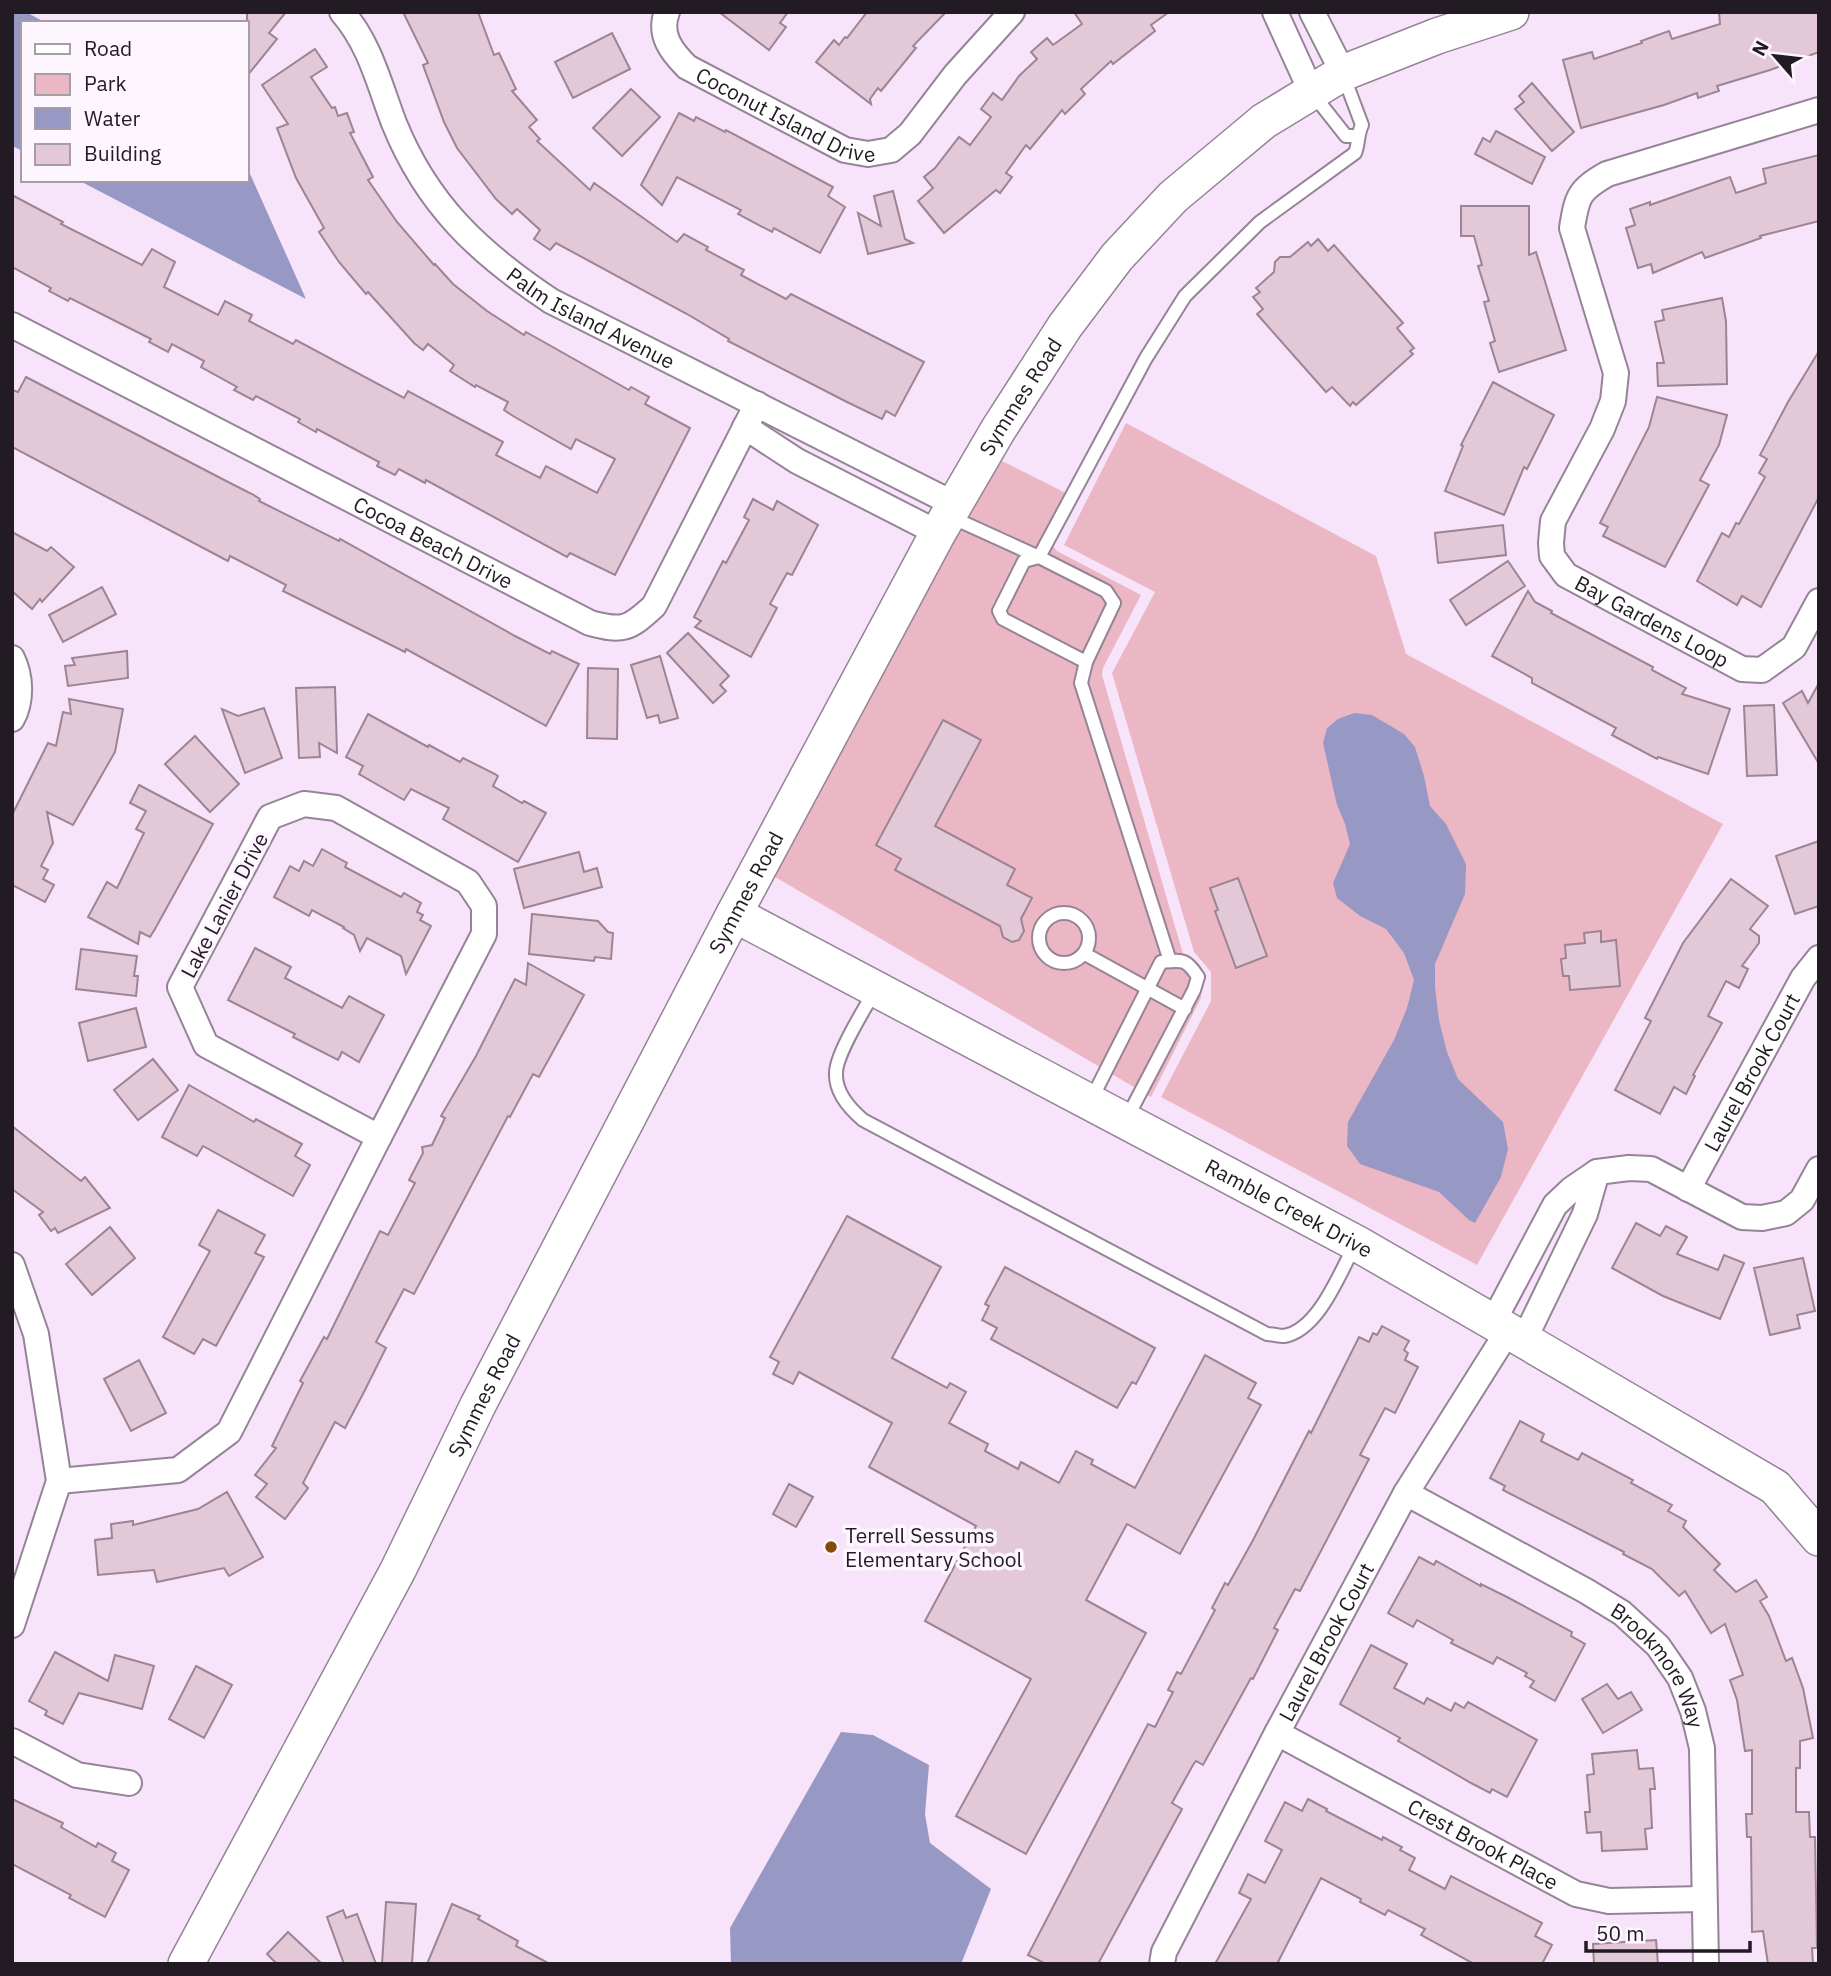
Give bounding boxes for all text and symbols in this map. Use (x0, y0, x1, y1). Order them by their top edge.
legend (21, 21, 248, 182)
north arrow (1740, 21, 1810, 91)
text: Road (84, 34, 132, 62)
text: N (1746, 36, 1774, 60)
street label: Coconut Island Drive (691, 60, 877, 169)
text: Park (84, 69, 127, 97)
text: Water (84, 104, 141, 132)
text: Building (84, 139, 161, 167)
street label: Palm Island Avenue (501, 260, 680, 375)
street label: Symmes Road (972, 332, 1068, 460)
street label: Cocoa Beach Drive (349, 489, 518, 595)
street label: Bay Gardens Loop (1570, 568, 1734, 674)
street label: Lake Lanier Drive (174, 827, 274, 983)
street label: Symmes Road (702, 827, 790, 958)
street label: Laurel Brook Court (1697, 988, 1806, 1156)
street label: Ramble Creek Drive (1200, 1152, 1378, 1264)
street label: Symmes Road (441, 1329, 527, 1461)
place label: Terrell Sessums Elementary School (845, 1521, 1022, 1573)
marker: Terrell Sessums Elementary School (823, 1539, 839, 1555)
street label: Laurel Brook Court (1272, 1558, 1380, 1726)
street label: Brookmore Way (1606, 1596, 1711, 1731)
street label: Crest Brook Place (1403, 1792, 1563, 1896)
scale bar (1586, 1910, 1750, 1954)
text: 50 m (1596, 1919, 1645, 1947)

